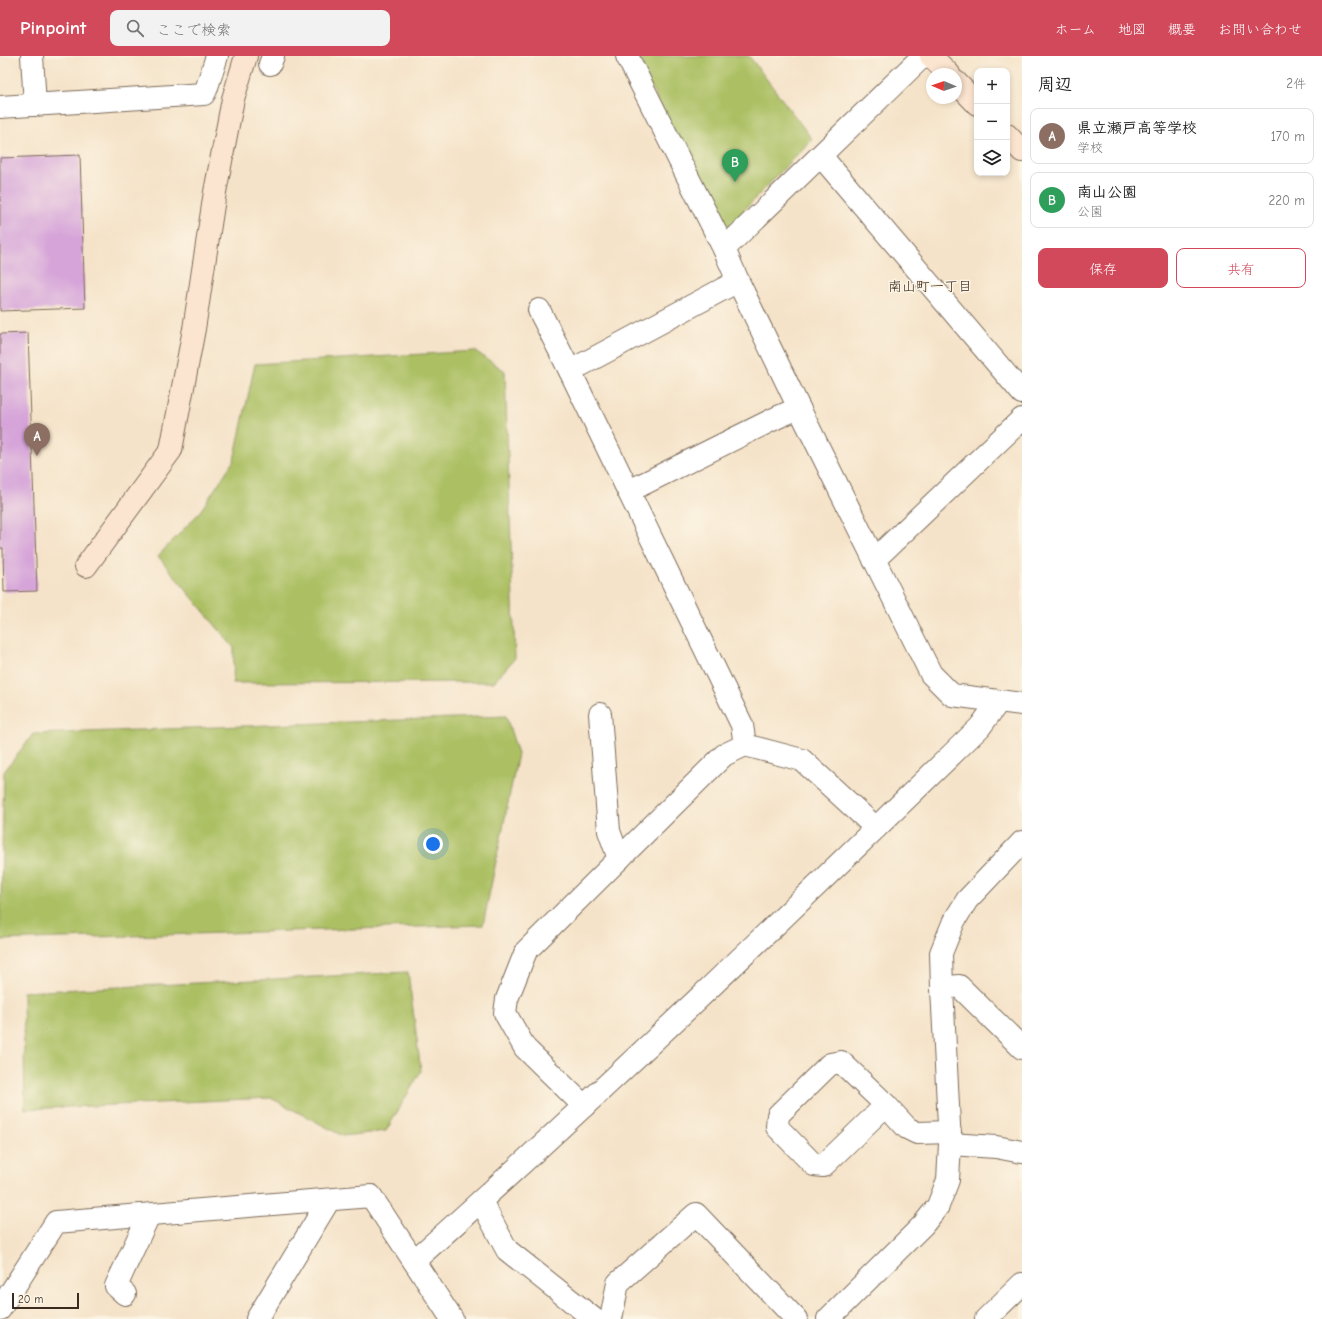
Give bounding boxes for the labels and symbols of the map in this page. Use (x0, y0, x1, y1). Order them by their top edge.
north arrow (926, 68, 962, 104)
pin: B (722, 149, 748, 182)
district label: 南山町一丁目 (888, 278, 972, 295)
pin: A (24, 423, 50, 456)
your location (423, 834, 443, 854)
scale bar (12, 1291, 79, 1310)

